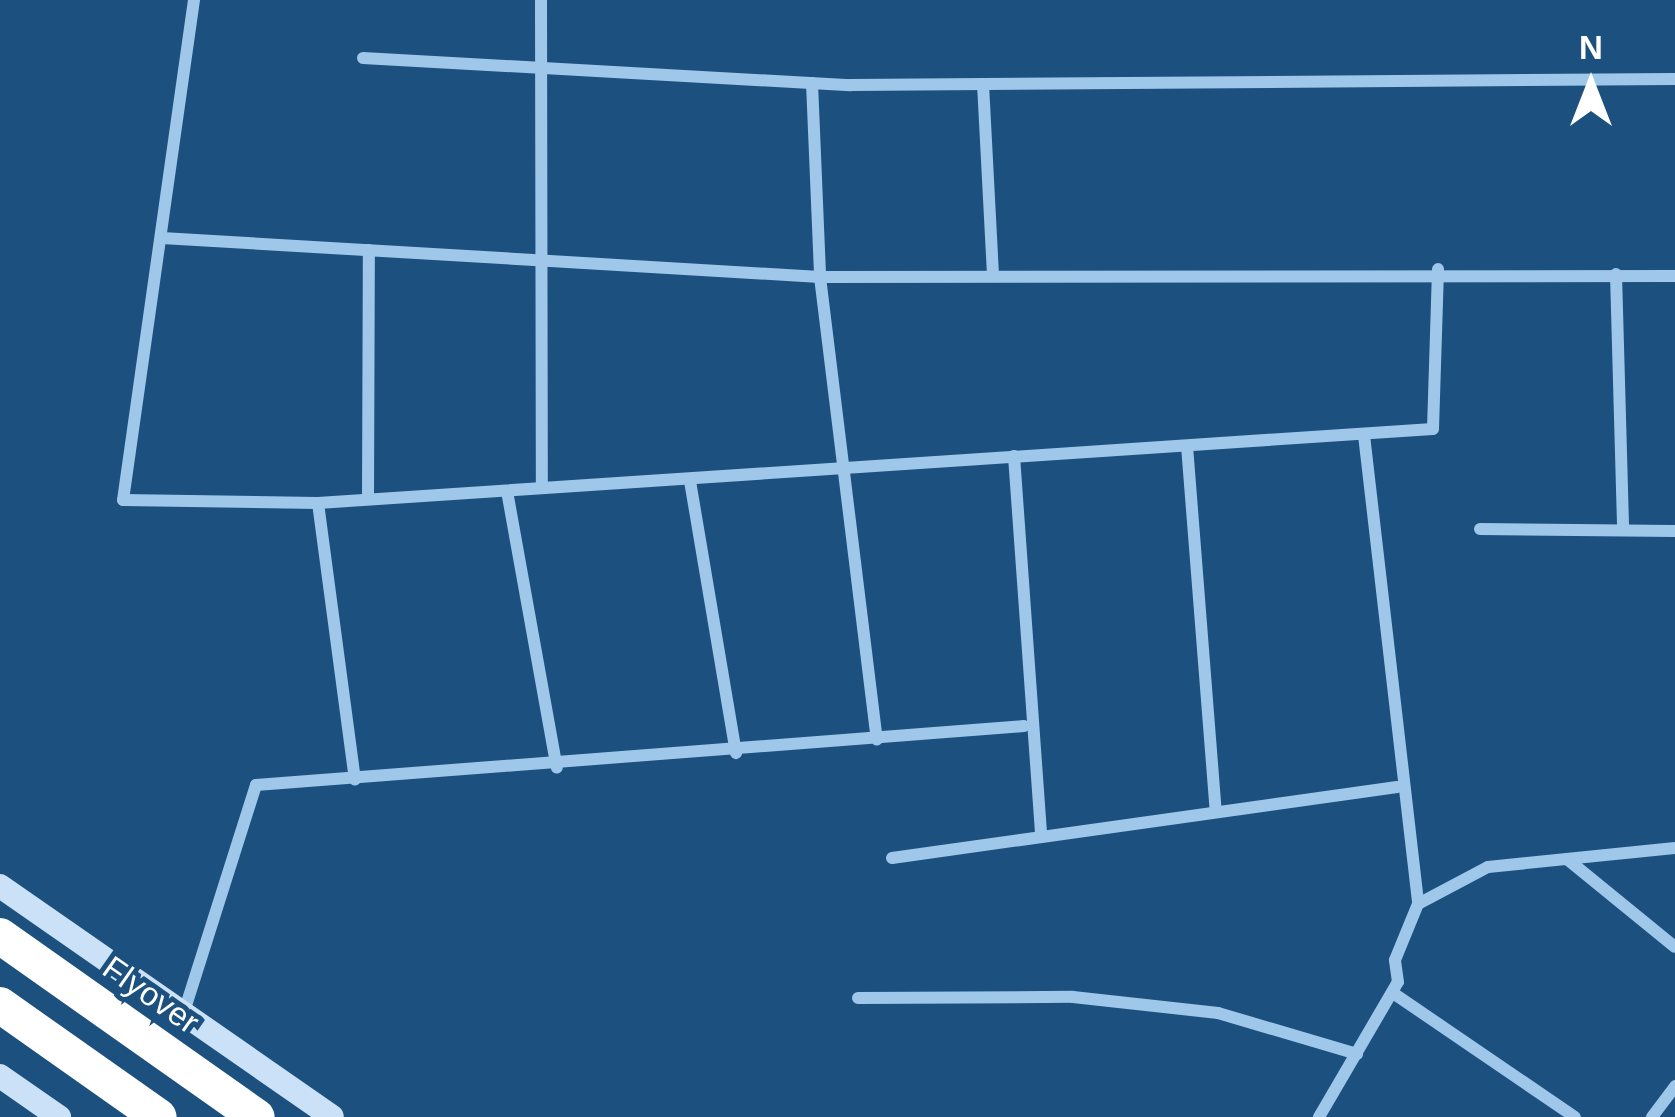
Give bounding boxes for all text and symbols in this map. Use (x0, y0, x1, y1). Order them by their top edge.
north arrow (1531, 24, 1651, 144)
text: N (1579, 29, 1603, 66)
street label: Flyover (95, 948, 207, 1042)

